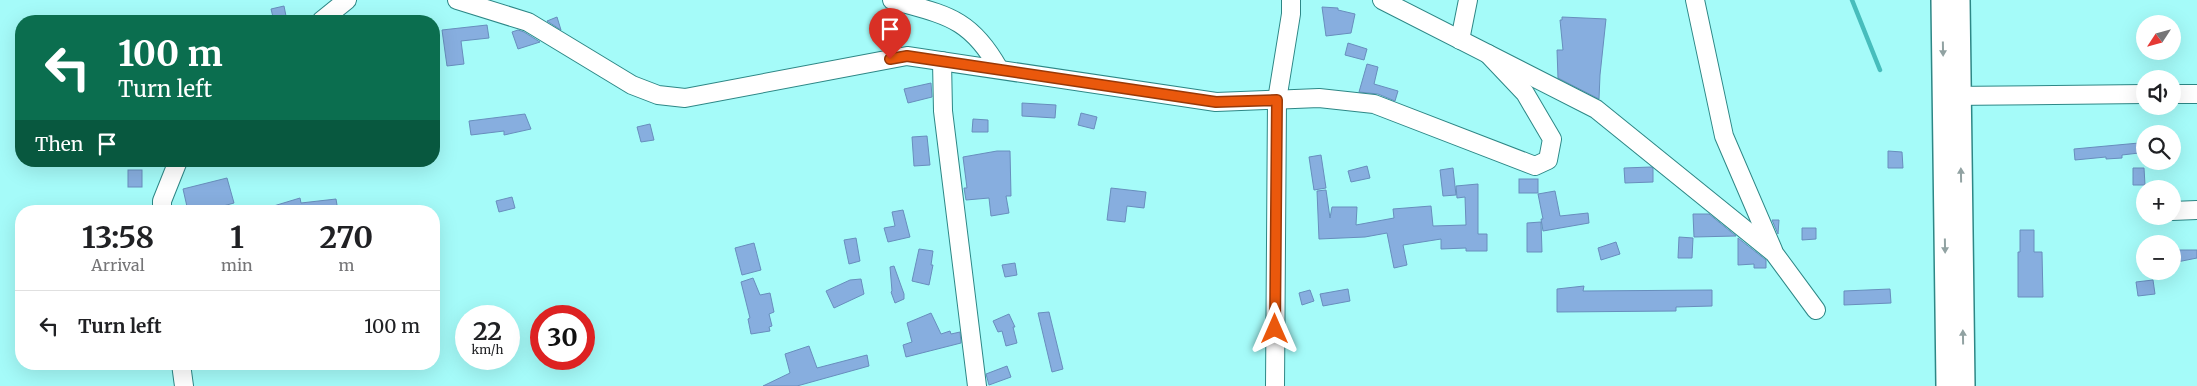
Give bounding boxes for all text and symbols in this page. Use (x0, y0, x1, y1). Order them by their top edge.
pin (869, 8, 911, 59)
icon: arrive (876, 15, 904, 43)
north arrow (2136, 15, 2181, 60)
map controls (2136, 15, 2181, 280)
text: 100 m (118, 32, 223, 76)
icon: left (35, 35, 100, 100)
one-way arrow (1939, 41, 1947, 57)
button: sound (2136, 70, 2181, 115)
text: Turn left (118, 75, 212, 103)
button: search (2136, 125, 2181, 170)
icon: arrive (93, 130, 121, 158)
text: Then (35, 132, 83, 156)
one-way arrow (1957, 167, 1965, 183)
button: + (2136, 180, 2181, 225)
text: 13:58 (82, 218, 154, 256)
text: 1 (230, 218, 244, 256)
text: 270 (320, 218, 373, 256)
button: − (2136, 235, 2181, 280)
one-way arrow (1941, 238, 1949, 254)
text: Arrival (91, 255, 145, 275)
text: min (221, 255, 253, 275)
text: m (338, 255, 354, 275)
position arrow (1248, 302, 1300, 354)
speed limit sign: 30 (530, 305, 595, 370)
icon: left (35, 312, 63, 340)
text: Turn left (78, 314, 162, 338)
text: 100 m (364, 314, 420, 338)
text: 22 (473, 315, 502, 347)
one-way arrow (1959, 329, 1967, 345)
text: km/h (472, 342, 503, 357)

